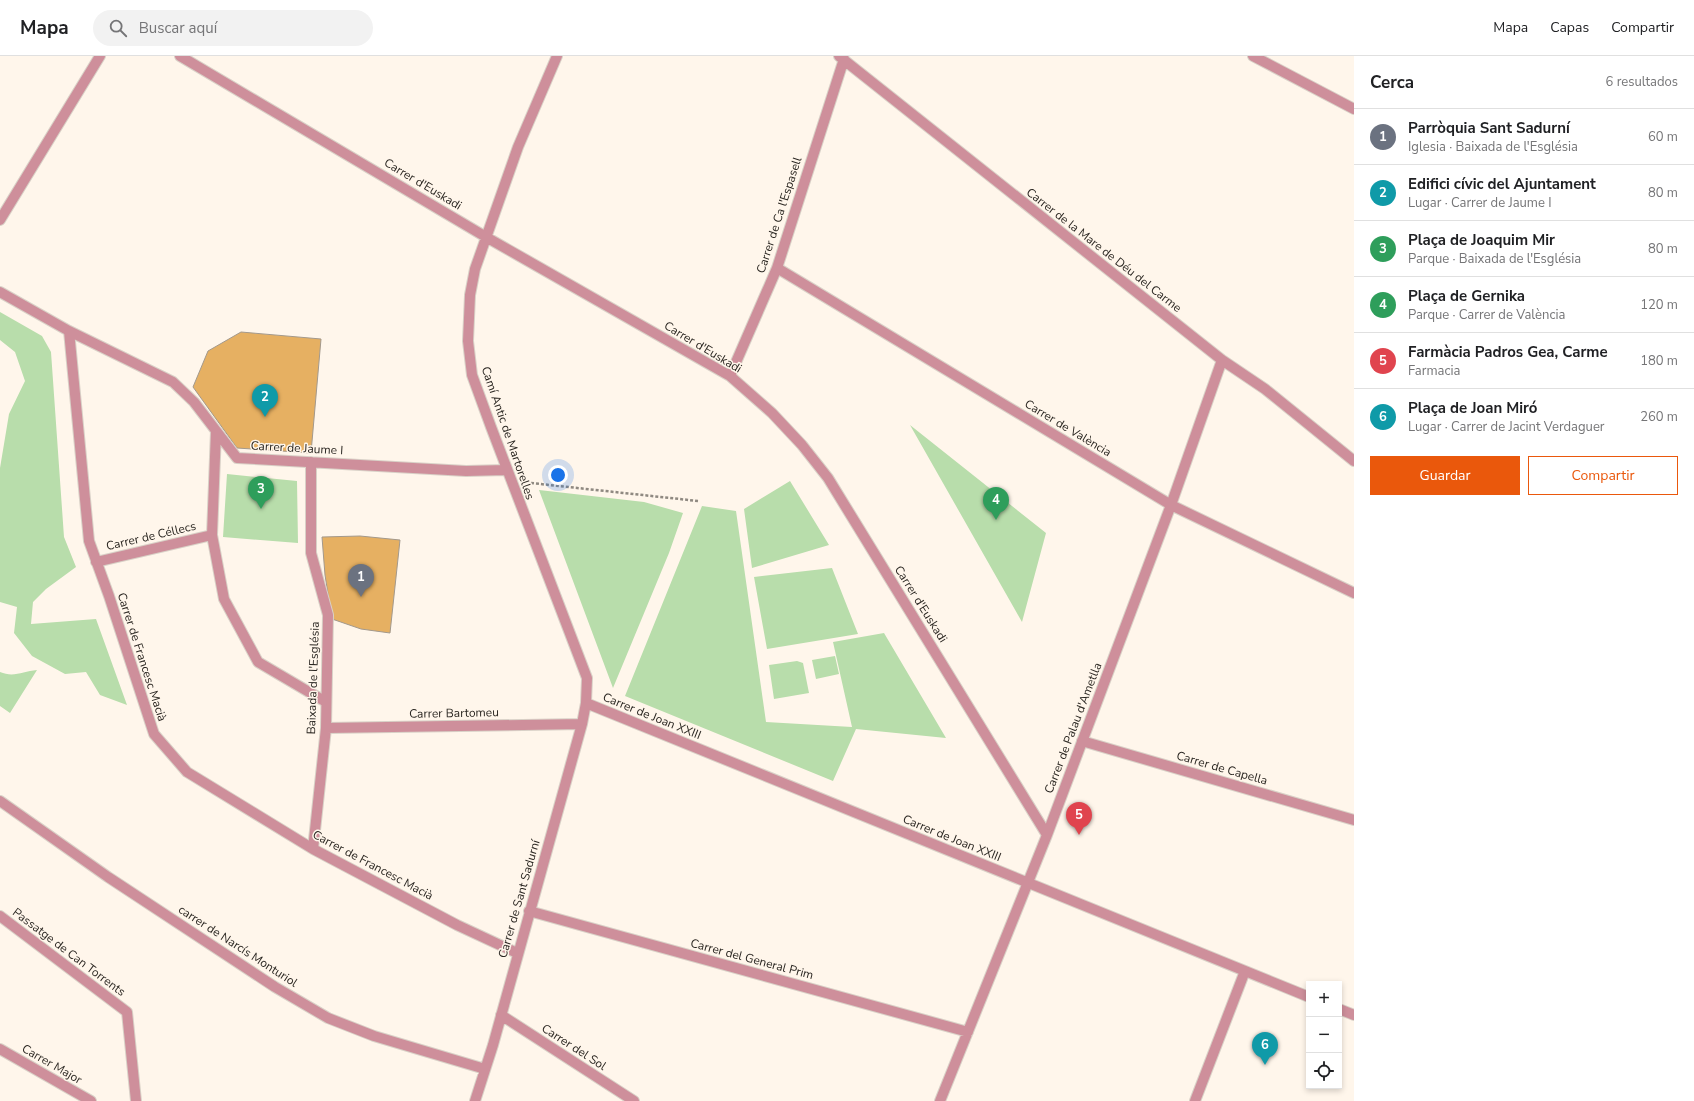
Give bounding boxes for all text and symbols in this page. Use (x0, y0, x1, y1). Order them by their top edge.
search box (93, 10, 373, 46)
text: Mapa (20, 15, 69, 41)
icon: search (107, 17, 129, 39)
text: Buscar aquí (139, 18, 217, 38)
text: Mapa (1493, 18, 1528, 37)
text: Capas (1550, 18, 1589, 37)
text: Compartir (1611, 18, 1674, 37)
text: Cerca (1370, 71, 1414, 94)
text: 6 resultados (1606, 73, 1678, 91)
text: Parròquia Sant Sadurní (1408, 118, 1570, 138)
text: 1 (1379, 128, 1387, 146)
text: 60 m (1648, 128, 1678, 146)
text: Iglesia · Baixada de l'Església (1408, 138, 1578, 156)
street label: Carrer de Ca l'Espasell (753, 154, 805, 275)
street label: Carrer d'Euskadi (381, 155, 465, 213)
text: Edifici cívic del Ajuntament (1408, 174, 1596, 194)
street label: Carrer de la Mare de Déu del Carme (1023, 184, 1185, 316)
text: 2 (1379, 184, 1387, 202)
text: 80 m (1648, 184, 1678, 202)
text: Lugar · Carrer de Jaume I (1408, 194, 1552, 212)
text: Plaça de Joaquim Mir (1408, 230, 1555, 250)
text: 3 (1379, 240, 1387, 258)
text: 80 m (1648, 240, 1678, 258)
text: Parque · Baixada de l'Església (1408, 250, 1581, 268)
text: Plaça de Gernika (1408, 286, 1525, 306)
text: 4 (1379, 296, 1387, 314)
text: 120 m (1640, 296, 1678, 314)
text: Parque · Carrer de València (1408, 306, 1565, 324)
street label: Carrer d'Euskadi (661, 318, 745, 376)
text: Farmàcia Padros Gea, Carme (1408, 342, 1608, 362)
text: 5 (1379, 352, 1387, 370)
text: 180 m (1640, 352, 1678, 370)
text: Farmacia (1408, 362, 1460, 380)
street label: Camí Antic de Martorelles (478, 364, 538, 502)
pin: 2 (252, 384, 278, 417)
street label: Carrer de València (1022, 396, 1114, 460)
text: Plaça de Joan Miró (1408, 398, 1537, 418)
text: 6 (1379, 408, 1387, 426)
text: 260 m (1640, 408, 1678, 426)
text: Lugar · Carrer de Jacint Verdaguer (1408, 418, 1604, 436)
street label: Carrer de Jaume I (250, 438, 344, 458)
button: Guardar (1370, 456, 1520, 495)
button: Compartir (1528, 456, 1678, 495)
your location (548, 465, 568, 485)
pin: 3 (248, 476, 274, 509)
pin: 4 (983, 487, 1009, 520)
street label: Carrer de Céllecs (104, 518, 198, 554)
street label: Carrer d'Euskadi (891, 563, 951, 645)
pin: 1 (348, 564, 374, 597)
street label: Carrer de Francesc Macià (114, 591, 170, 723)
street label: Baixada de l'Església (303, 621, 323, 735)
street label: Carrer de Palau d'Ametlla (1041, 660, 1105, 796)
street label: Carrer de Joan XXIII (600, 689, 704, 743)
street label: Carrer Bartomeu (409, 704, 499, 722)
street label: Carrer de Capella (1175, 747, 1269, 789)
pin: 5 (1066, 802, 1092, 835)
street label: Carrer de Joan XXIII (900, 811, 1004, 865)
street label: Carrer de Francesc Macià (310, 826, 436, 904)
street label: Carrer de Sant Sadurní (494, 837, 544, 960)
street label: carrer de Narcís Monturiol (175, 901, 301, 991)
street label: Passatge de Can Torrents (9, 904, 129, 1000)
street label: Carrer del General Prim (689, 935, 815, 983)
map controls (1306, 981, 1342, 1089)
button: + (1306, 981, 1342, 1017)
button: − (1306, 1017, 1342, 1053)
street label: Carrer del Sol (539, 1020, 610, 1074)
pin: 6 (1252, 1032, 1278, 1065)
street label: Carrer Major (19, 1040, 86, 1088)
button: locate (1306, 1053, 1342, 1089)

